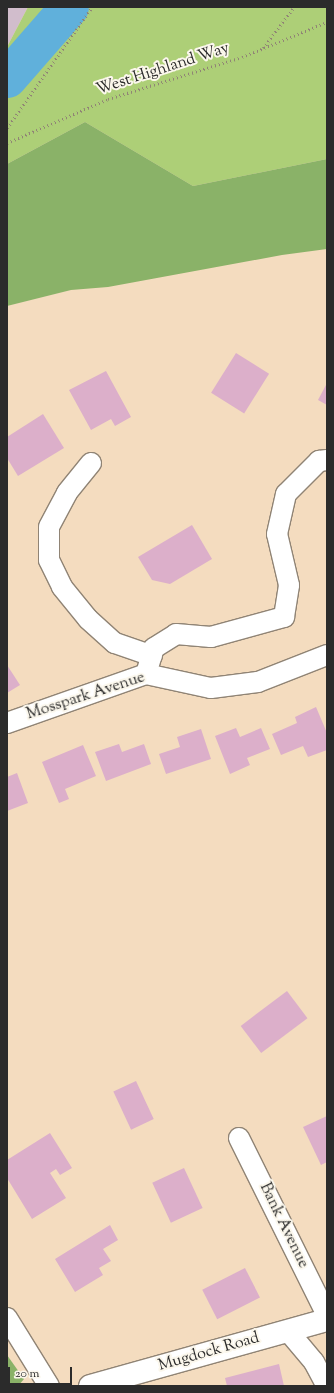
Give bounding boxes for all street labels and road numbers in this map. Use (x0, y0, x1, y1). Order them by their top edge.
street label: West Highland Way (94, 39, 232, 101)
street label: Mosspark Avenue (24, 669, 148, 725)
street label: Bank Avenue (254, 1180, 312, 1272)
street label: Mugdock Road (156, 1329, 262, 1377)

